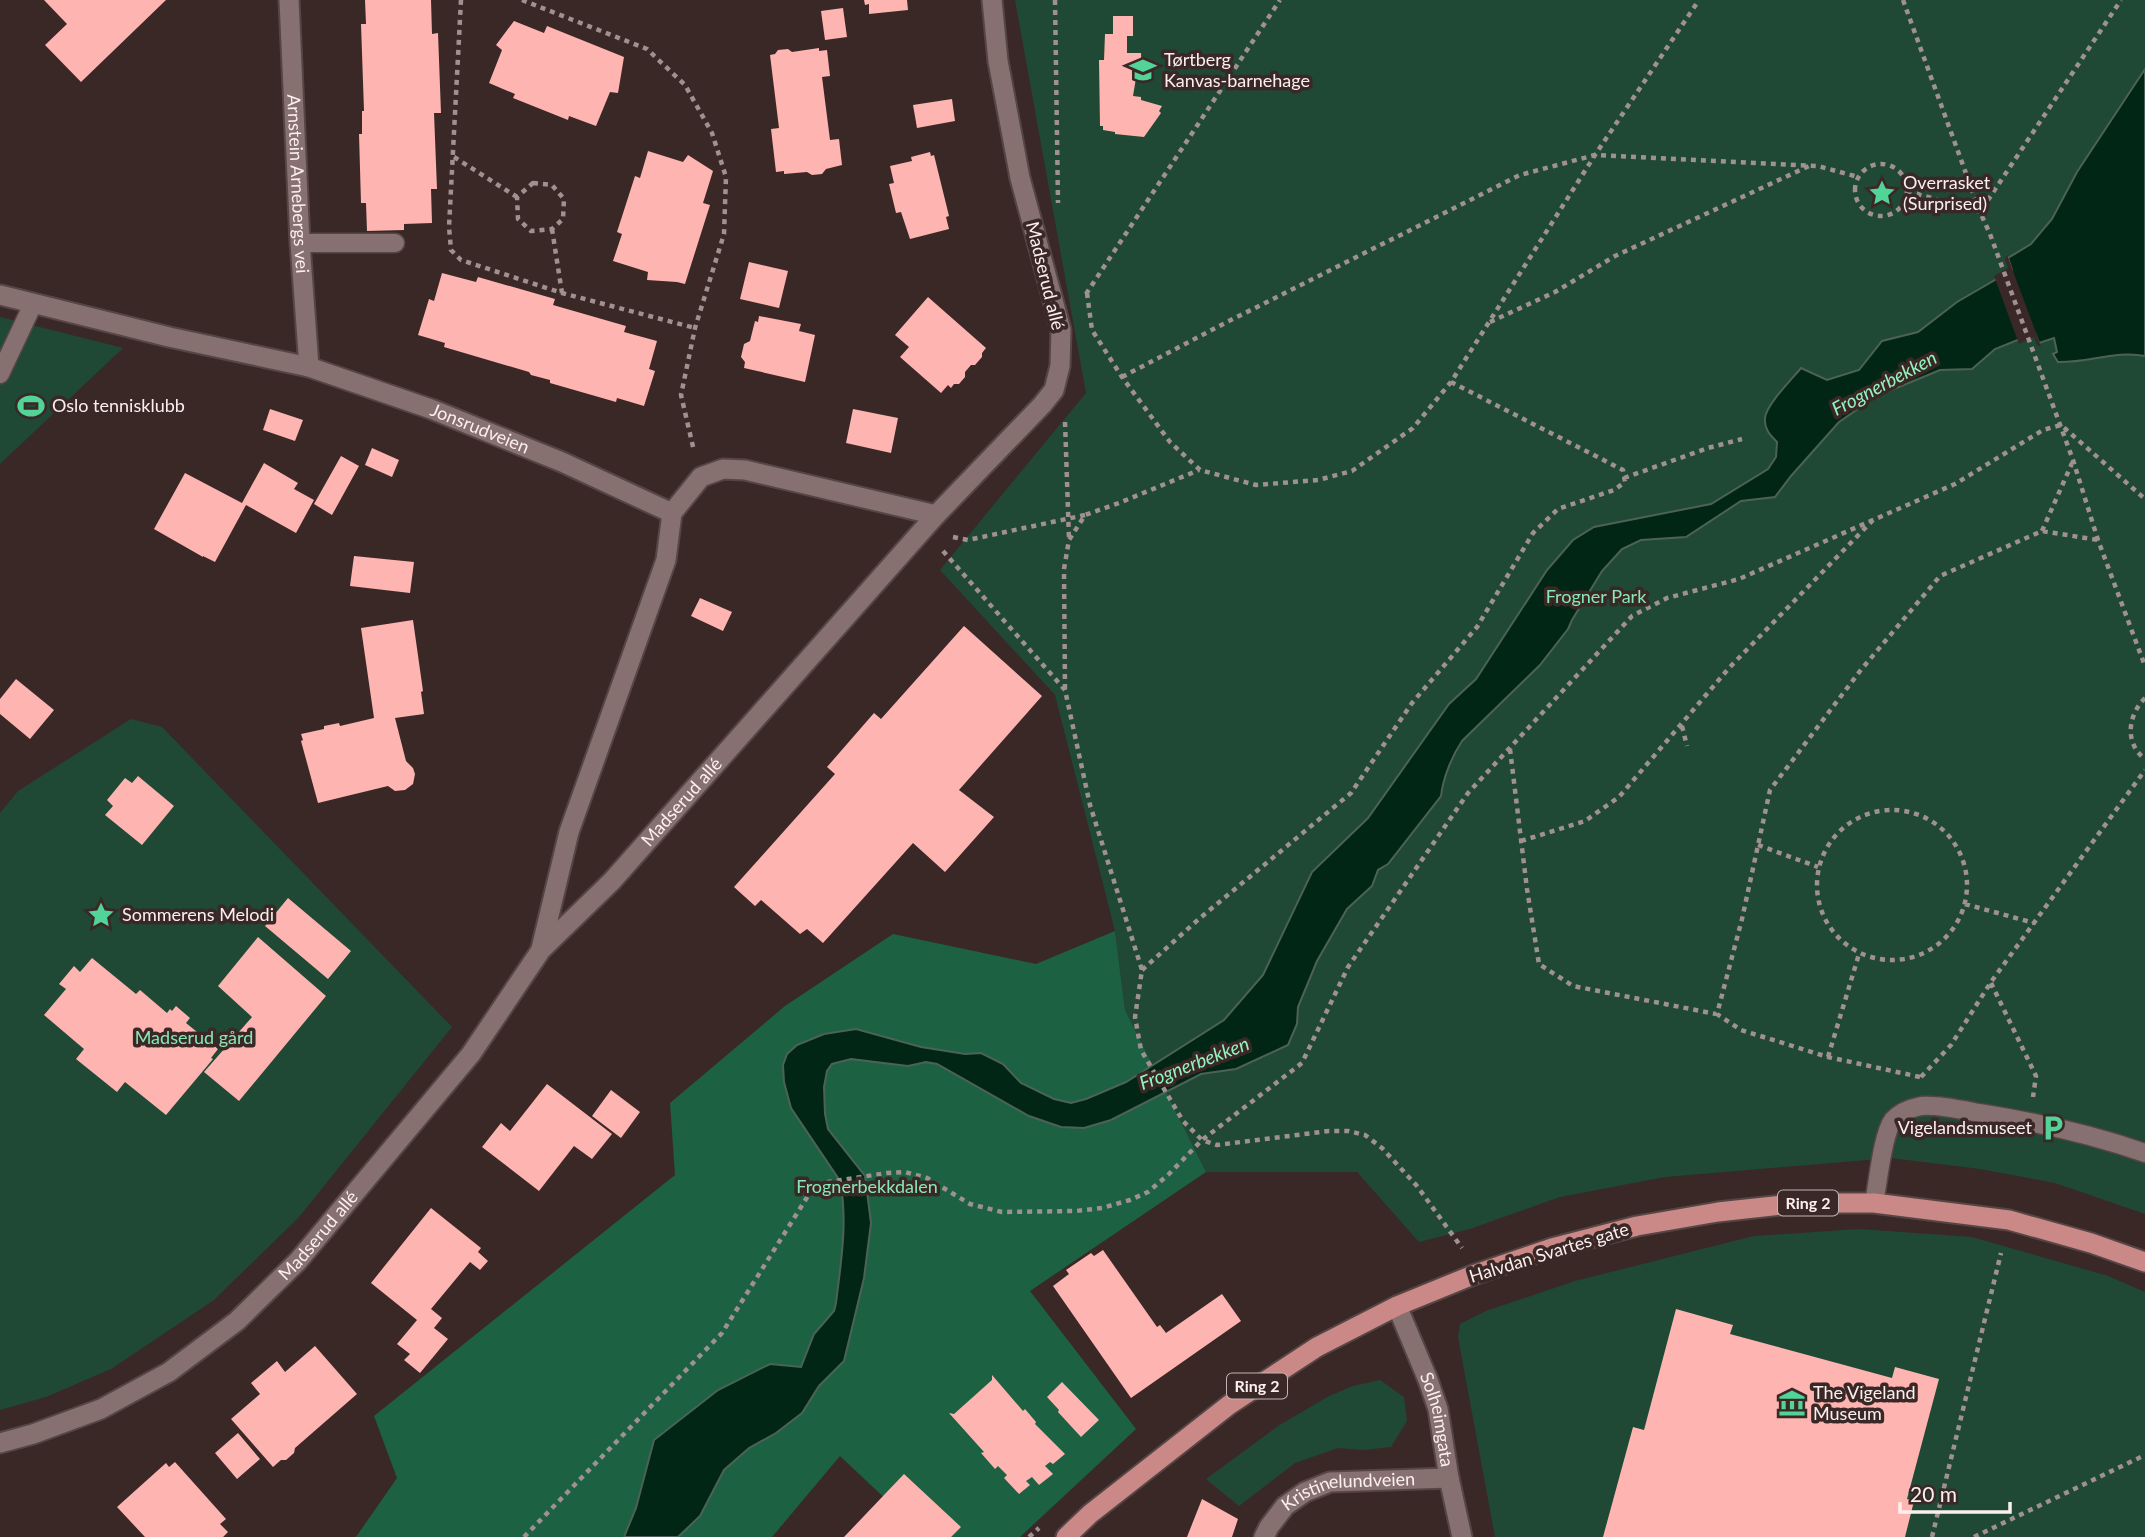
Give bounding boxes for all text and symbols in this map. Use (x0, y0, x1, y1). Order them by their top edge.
place label: Tørtberg Kanvas-barnehage (1164, 48, 1310, 91)
school or university icon: Tørtberg Kanvas-barnehage (1128, 55, 1158, 85)
street label: Arnstein Arnebergs vei (283, 94, 314, 274)
place label: Overrasket (Surprised) (1903, 171, 1991, 214)
place icon: Overrasket (Surprised) (1867, 178, 1897, 208)
street label: Madserud allé (1022, 219, 1070, 332)
water label: Frognerbekken (1827, 345, 1940, 420)
sports icon: Oslo tennisklubb (16, 391, 46, 421)
place label: Oslo tennisklubb (52, 394, 185, 416)
street label: Jonsrudveien (428, 398, 533, 458)
park label: Frogner Park (1546, 585, 1647, 607)
street label: Madserud allé (636, 753, 726, 850)
place icon: Sommerens Melodi (86, 900, 116, 930)
place label: Sommerens Melodi (122, 903, 274, 925)
park label: Madserud gård (135, 1026, 253, 1048)
water label: Frognerbekken (1136, 1031, 1252, 1094)
parking icon: Vigelandsmuseet (2038, 1113, 2068, 1143)
place label: Vigelandsmuseet (1898, 1116, 2033, 1138)
park label: Frognerbekkdalen (796, 1175, 938, 1197)
street label: Madserud allé (273, 1186, 362, 1284)
road number: Ring 2 (1778, 1190, 1838, 1216)
street label: Halvdan Svartes gate (1466, 1217, 1631, 1287)
street label: Solheimgata (1416, 1368, 1459, 1468)
road number: Ring 2 (1227, 1374, 1287, 1398)
place label: The Vigeland Museum (1813, 1381, 1916, 1424)
museum icon: The Vigeland Museum (1777, 1388, 1807, 1418)
street label: Kristinelundveien (1277, 1467, 1415, 1515)
scale bar (1900, 1470, 2010, 1514)
text: 20 m (1910, 1481, 1957, 1506)

